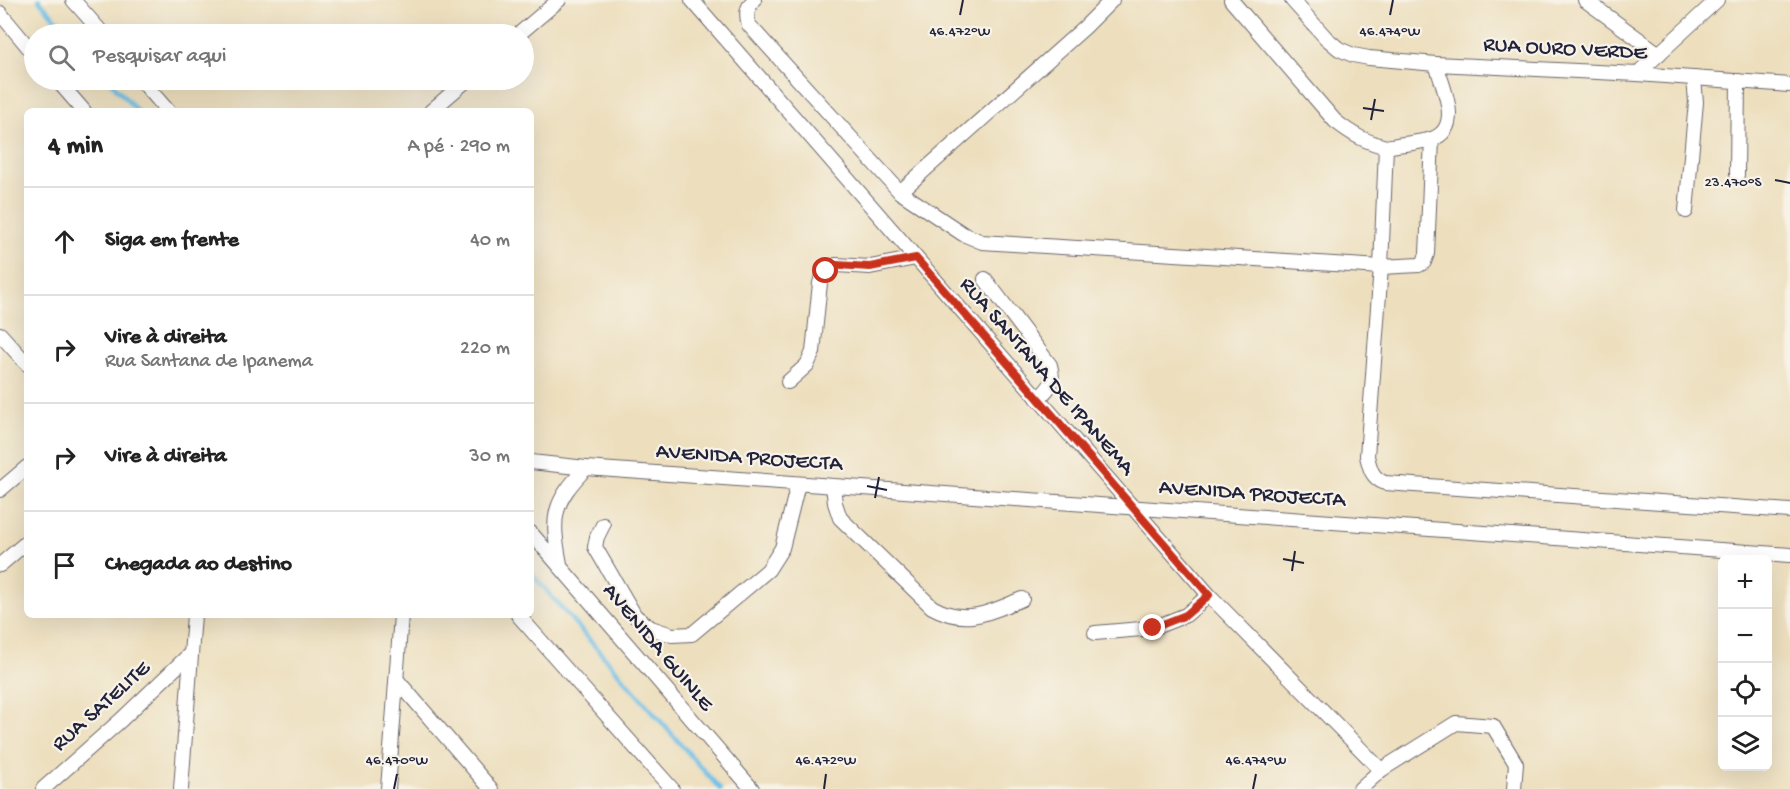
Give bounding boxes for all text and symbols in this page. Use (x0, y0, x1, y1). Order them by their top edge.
text: 46.472°W (929, 23, 991, 41)
text: 46.474°W (1360, 23, 1421, 41)
search box (24, 24, 534, 90)
street label: RUA OURO VERDE (1483, 33, 1649, 67)
icon: search (45, 41, 78, 74)
text: Pesquisar aqui (93, 44, 227, 70)
text: 4 min (48, 132, 103, 163)
text: A pé · 290 m (407, 136, 510, 159)
text: 23.470°S (1705, 174, 1762, 192)
icon: ahead (48, 225, 81, 258)
text: Siga em frente (105, 228, 239, 254)
text: 40 m (470, 230, 510, 253)
route start (812, 257, 838, 283)
street label: RUA SANTANA DE IPANEMA (953, 273, 1140, 482)
text: Vire à direita (105, 325, 227, 351)
icon: right (48, 333, 81, 366)
text: 220 m (460, 338, 510, 361)
text: Rua Santana de Ipanema (105, 351, 313, 374)
street label: AVENIDA PROJECTA (655, 440, 844, 479)
icon: right (48, 441, 81, 474)
text: Vire à direita (105, 444, 227, 470)
text: 30 m (469, 446, 510, 469)
street label: AVENIDA PROJECTA (1158, 476, 1347, 515)
icon: arrive (48, 549, 81, 582)
text: Chegada ao destino (105, 552, 292, 578)
map controls (1718, 555, 1772, 771)
button: + (1718, 555, 1772, 609)
street label: AVENIDA GUINLE (596, 579, 719, 718)
button: − (1718, 609, 1772, 663)
route end (1139, 614, 1165, 640)
street label: RUA SATELITE (47, 655, 157, 758)
button: locate (1718, 663, 1772, 717)
button: layers (1718, 717, 1772, 771)
text: 46.470°W (366, 752, 428, 770)
text: 46.472°W (795, 752, 857, 770)
text: 46.474°W (1226, 752, 1287, 770)

